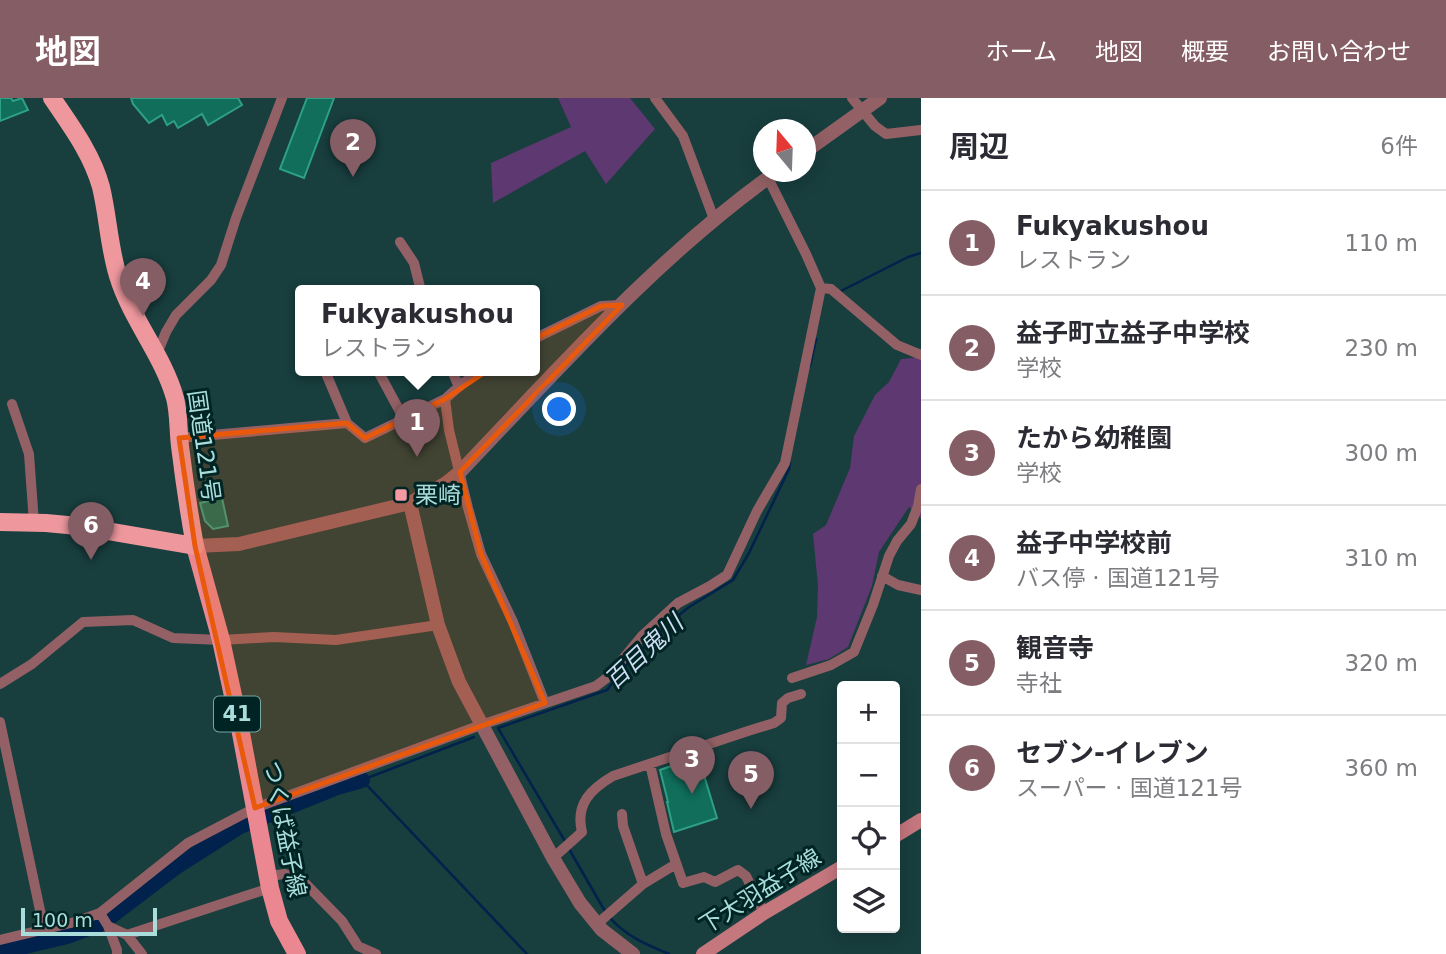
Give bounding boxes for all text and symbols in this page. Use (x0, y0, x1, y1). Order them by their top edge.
text: 地図 (35, 32, 101, 71)
text: ホーム (986, 38, 1057, 66)
text: 地図 (1095, 38, 1143, 66)
text: 概要 (1181, 38, 1229, 66)
text: お問い合わせ (1267, 38, 1411, 66)
pin: 2 (330, 119, 376, 177)
north arrow (753, 119, 816, 182)
text: 周辺 (949, 129, 1009, 164)
text: 6件 (1380, 133, 1418, 159)
text: Fukyakushou (1016, 211, 1209, 241)
text: 1 (964, 230, 980, 256)
text: 110 m (1344, 230, 1418, 256)
text: レストラン (1016, 247, 1131, 273)
pin: 4 (120, 258, 166, 316)
popup (295, 285, 540, 376)
text: Fukyakushou (321, 299, 514, 329)
text: 益子町立益子中学校 (1016, 318, 1250, 348)
text: レストラン (321, 335, 436, 361)
text: 2 (964, 335, 980, 361)
text: 230 m (1344, 335, 1418, 361)
text: 学校 (1016, 355, 1062, 381)
street label: 国道121号 (183, 388, 225, 504)
your location (542, 392, 576, 426)
pin: 1 (394, 399, 440, 457)
text: たから幼稚園 (1016, 423, 1172, 453)
text: 3 (964, 440, 980, 466)
text: 300 m (1344, 440, 1418, 466)
text: 学校 (1016, 460, 1062, 486)
place label: 栗崎 (415, 482, 461, 508)
marker: 栗崎 (393, 487, 409, 503)
pin: 6 (68, 502, 114, 560)
text: 益子中学校前 (1016, 528, 1172, 558)
text: 4 (964, 545, 980, 571)
text: 310 m (1344, 545, 1418, 571)
text: バス停 · 国道121号 (1016, 565, 1220, 591)
water label: 百目鬼川 (599, 607, 691, 695)
text: 観音寺 (1016, 633, 1094, 663)
text: 5 (964, 650, 980, 676)
text: 320 m (1344, 650, 1418, 676)
text: 寺社 (1016, 670, 1062, 696)
map controls (837, 681, 900, 933)
button: + (837, 681, 900, 744)
road number: 41 (214, 696, 260, 732)
pin: 3 (669, 736, 715, 794)
text: セブン-イレブン (1016, 738, 1209, 768)
button: − (837, 744, 900, 807)
pin: 5 (728, 751, 774, 809)
text: 6 (964, 755, 980, 781)
text: 360 m (1344, 755, 1418, 781)
street label: つくば益子線 (259, 759, 311, 899)
text: スーパー · 国道121号 (1016, 775, 1243, 801)
button: locate (837, 807, 900, 870)
street label: 下大羽益子線 (695, 843, 825, 939)
button: layers (837, 870, 900, 933)
scale bar (21, 905, 158, 937)
text: 100 m (32, 909, 93, 931)

